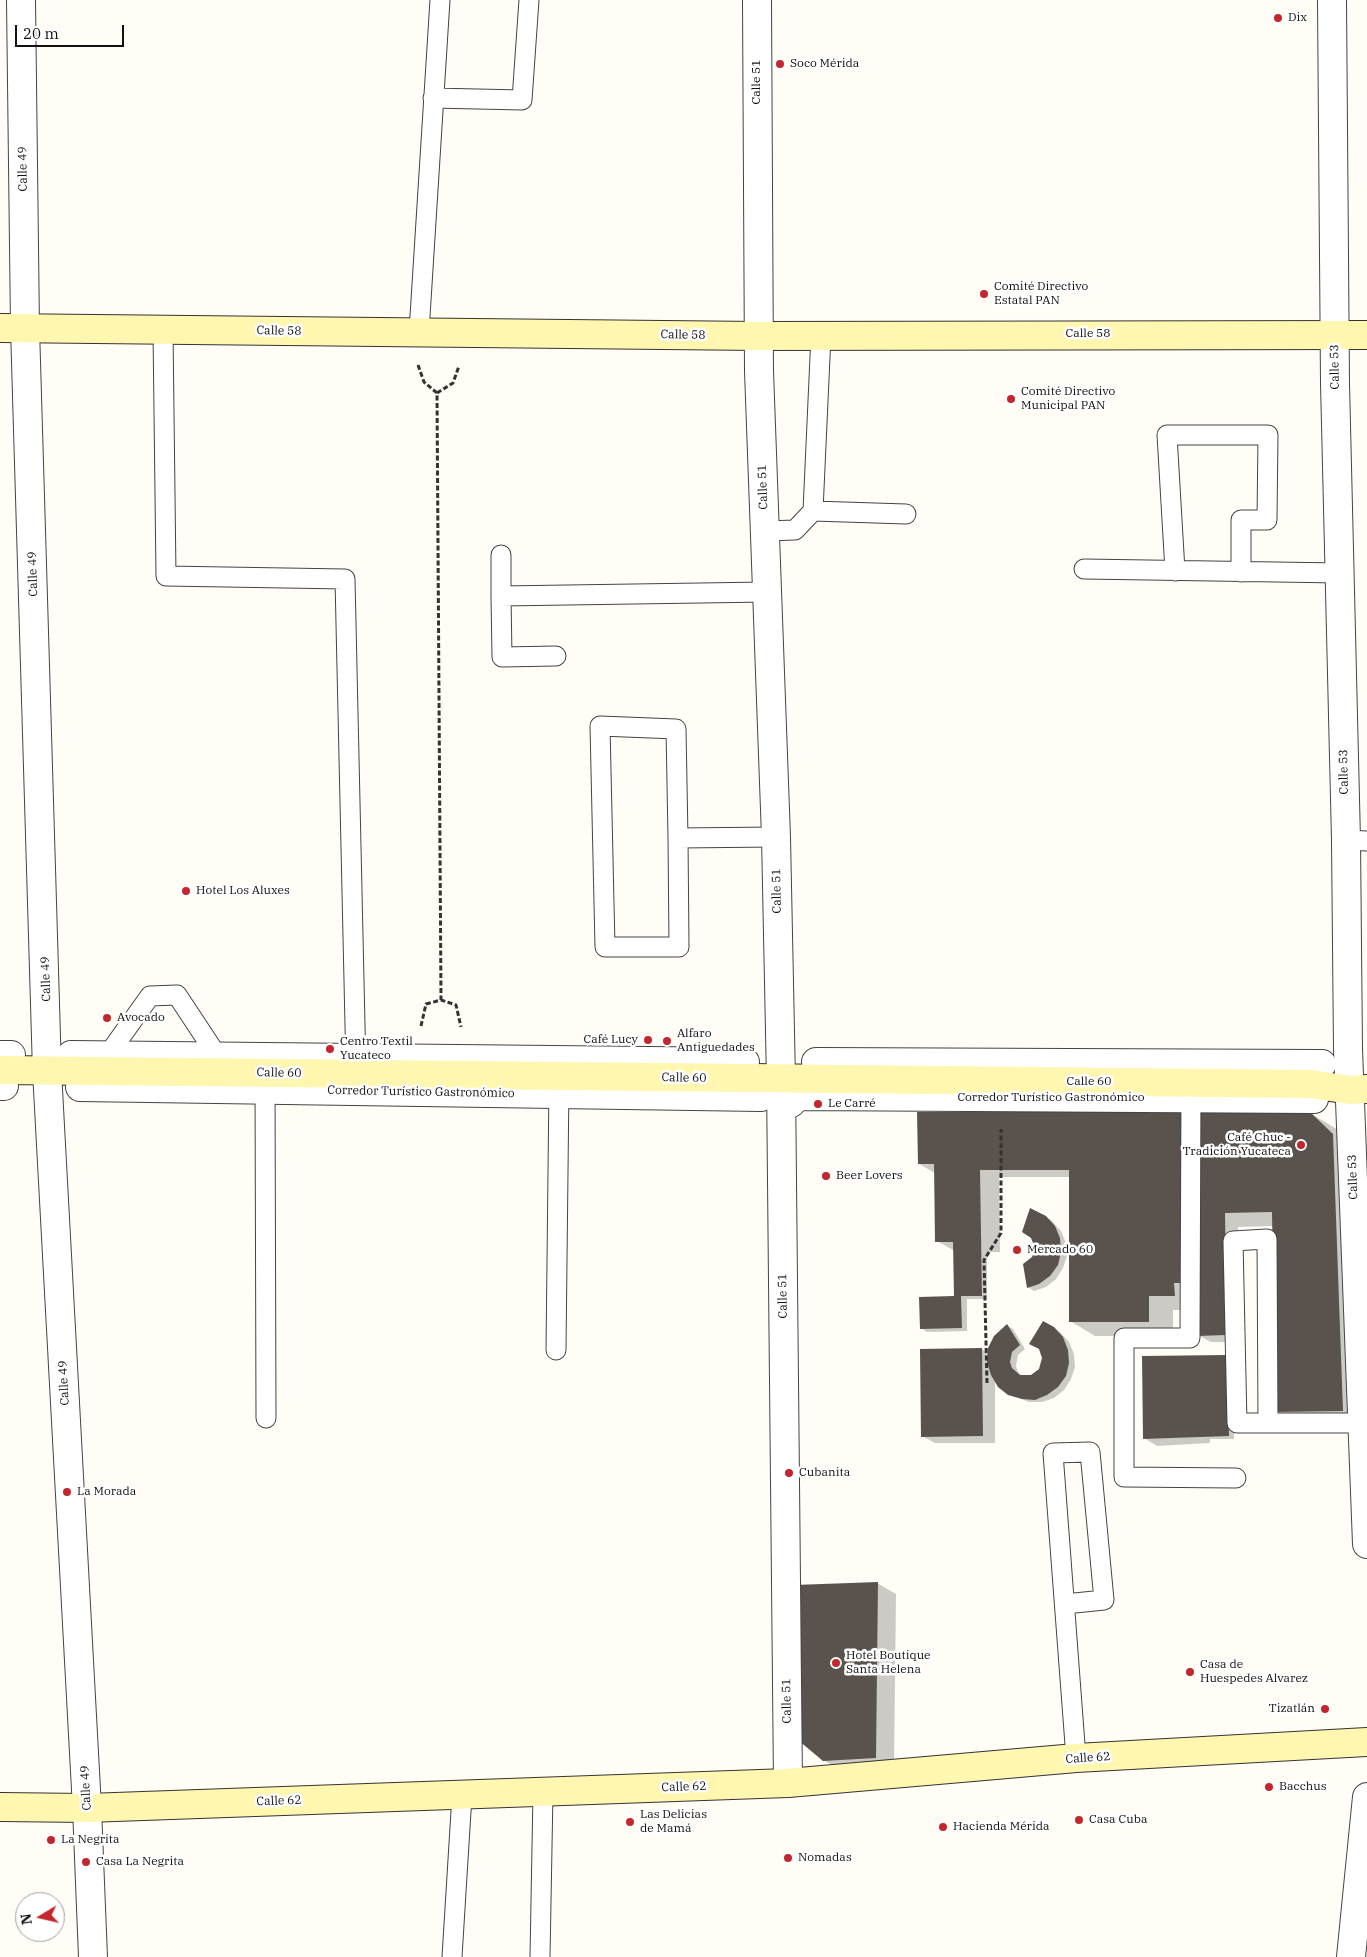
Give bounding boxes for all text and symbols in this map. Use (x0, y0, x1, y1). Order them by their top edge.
place label: Dix (1288, 11, 1307, 25)
marker: Dix (1272, 12, 1284, 24)
scale bar (18, 15, 126, 47)
text: 20 m (23, 24, 59, 43)
place label: Soco Mérida (790, 57, 859, 71)
marker: Soco Mérida (774, 58, 786, 70)
street label: Calle 51 (750, 59, 764, 105)
street label: Calle 49 (15, 146, 31, 192)
place label: Comité Directivo Estatal PAN (994, 280, 1088, 308)
marker: Comité Directivo Estatal PAN (978, 288, 990, 300)
street label: Calle 58 (256, 323, 302, 339)
street label: Calle 58 (660, 327, 706, 343)
street label: Calle 58 (1065, 327, 1111, 341)
street label: Calle 53 (1327, 344, 1343, 390)
place label: Comité Directivo Municipal PAN (1021, 385, 1115, 413)
marker: Comité Directivo Municipal PAN (1005, 393, 1017, 405)
street label: Calle 51 (755, 464, 771, 510)
street label: Calle 49 (25, 551, 41, 597)
street label: Calle 53 (1336, 749, 1352, 795)
street label: Calle 51 (769, 868, 785, 914)
place label: Hotel Los Aluxes (196, 884, 290, 898)
marker: Hotel Los Aluxes (180, 885, 192, 897)
street label: Calle 49 (38, 956, 54, 1002)
place label: Avocado (117, 1011, 165, 1025)
marker: Avocado (101, 1012, 113, 1024)
place label: Alfaro Antiguedades (677, 1027, 755, 1055)
place label: Café Lucy (584, 1033, 638, 1047)
marker: Café Lucy (642, 1034, 654, 1046)
place label: Centro Textil Yucateco (340, 1035, 413, 1063)
marker: Alfaro Antiguedades (661, 1035, 673, 1047)
marker: Centro Textil Yucateco (324, 1043, 336, 1055)
street label: Calle 60 (256, 1065, 302, 1081)
street label: Calle 60 (661, 1070, 707, 1086)
street label: Calle 60 (1066, 1075, 1112, 1089)
street label: Corredor Turístico Gastronómico (327, 1083, 515, 1101)
street label: Corredor Turístico Gastronómico (957, 1091, 1145, 1105)
place label: Le Carré (828, 1097, 876, 1111)
marker: Le Carré (812, 1098, 824, 1110)
place label: Café Chuc - Tradición Yucateca (1183, 1131, 1291, 1159)
marker: Café Chuc - Tradición Yucateca (1295, 1139, 1307, 1151)
street label: Calle 53 (1345, 1154, 1361, 1200)
place label: Beer Lovers (836, 1169, 903, 1183)
marker: Beer Lovers (820, 1170, 832, 1182)
place label: Mercado 60 (1027, 1243, 1093, 1257)
marker: Mercado 60 (1011, 1244, 1023, 1256)
street label: Calle 51 (775, 1273, 791, 1319)
street label: Calle 49 (56, 1360, 72, 1406)
place label: Cubanita (799, 1466, 850, 1480)
marker: Cubanita (783, 1467, 795, 1479)
place label: La Morada (77, 1485, 136, 1499)
marker: La Morada (61, 1486, 73, 1498)
place label: Hotel Boutique Santa Helena (846, 1649, 931, 1677)
marker: Hotel Boutique Santa Helena (830, 1657, 842, 1669)
place label: Casa de Huespedes Alvarez (1200, 1658, 1308, 1686)
marker: Casa de Huespedes Alvarez (1184, 1666, 1196, 1678)
street label: Calle 51 (779, 1678, 795, 1724)
place label: Tizatlán (1269, 1702, 1315, 1716)
marker: Tizatlán (1319, 1703, 1331, 1715)
street label: Calle 62 (1065, 1749, 1111, 1767)
street label: Calle 49 (78, 1765, 94, 1811)
street label: Calle 62 (661, 1779, 707, 1795)
place label: Bacchus (1279, 1780, 1327, 1794)
marker: Bacchus (1263, 1781, 1275, 1793)
street label: Calle 62 (256, 1793, 302, 1809)
place label: Las Delicias de Mamá (640, 1808, 707, 1836)
place label: Casa Cuba (1089, 1813, 1147, 1827)
marker: Casa Cuba (1073, 1814, 1085, 1826)
marker: Las Delicias de Mamá (624, 1816, 636, 1828)
place label: Hacienda Mérida (953, 1820, 1050, 1834)
marker: Hacienda Mérida (937, 1821, 949, 1833)
place label: La Negrita (61, 1833, 120, 1847)
marker: La Negrita (45, 1834, 57, 1846)
place label: Nomadas (798, 1851, 852, 1865)
marker: Nomadas (782, 1852, 794, 1864)
place label: Casa La Negrita (96, 1855, 184, 1869)
marker: Casa La Negrita (80, 1856, 92, 1868)
north arrow (15, 1892, 65, 1942)
text: N (16, 1912, 36, 1926)

